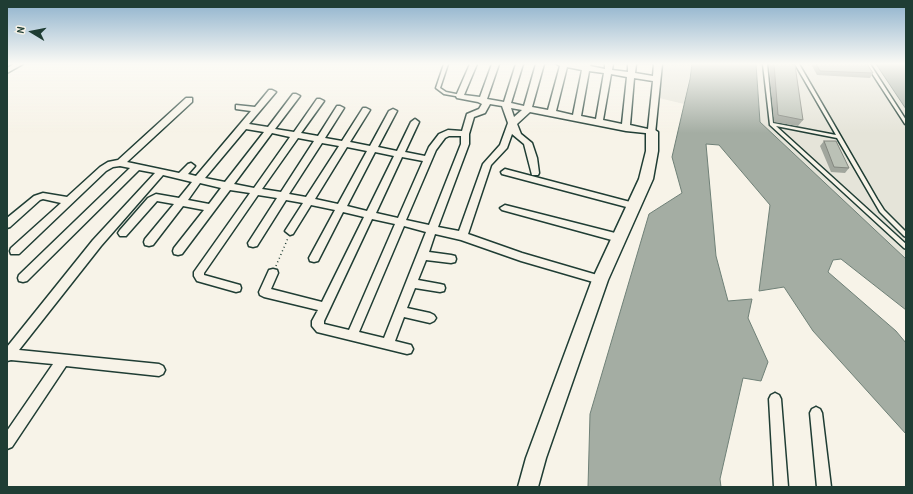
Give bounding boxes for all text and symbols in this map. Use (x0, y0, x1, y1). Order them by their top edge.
north arrow (12, 12, 52, 52)
text: N (13, 26, 28, 34)

